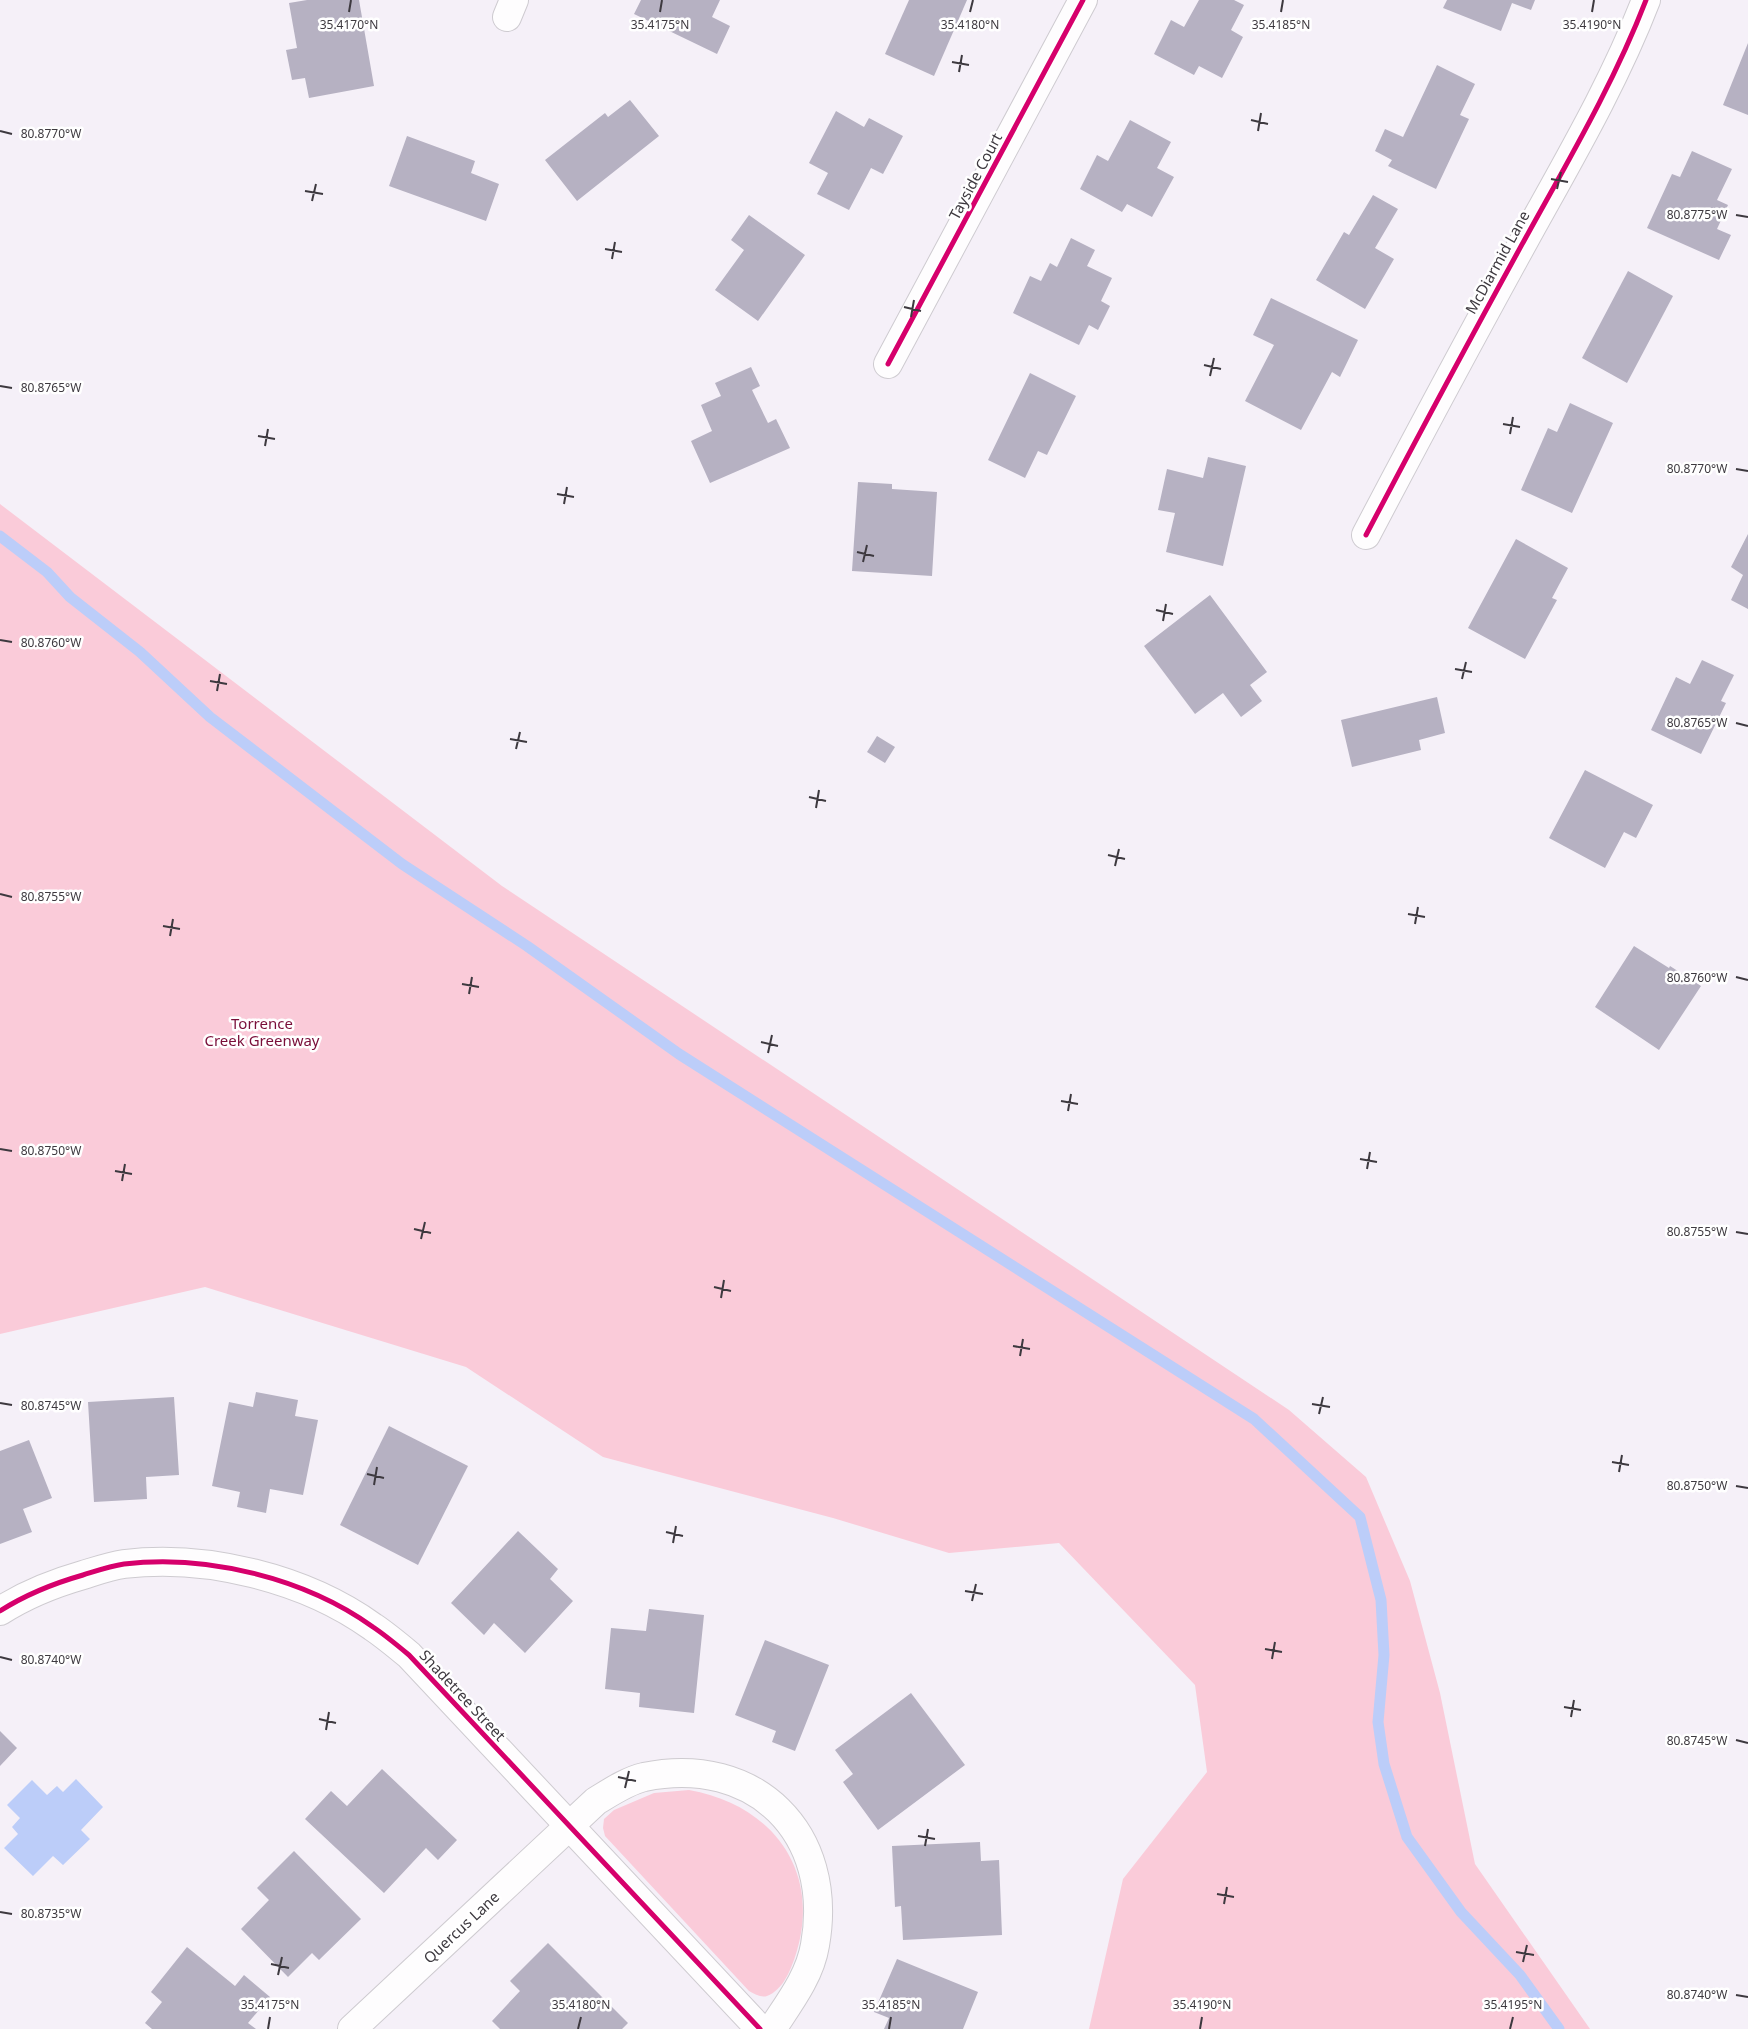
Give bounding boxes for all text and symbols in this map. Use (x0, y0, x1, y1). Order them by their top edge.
text: 35.4170°N (320, 16, 378, 33)
text: 35.4175°N (631, 16, 689, 33)
text: 35.4180°N (941, 16, 999, 33)
text: 35.4185°N (1252, 16, 1310, 33)
text: 35.4190°N (1563, 16, 1621, 33)
text: 80.8770°W (21, 125, 81, 142)
street label: Tayside Court (944, 129, 1006, 223)
text: 80.8775°W (1667, 206, 1727, 223)
street label: McDiarmid Lane (1460, 207, 1534, 317)
text: 80.8765°W (21, 379, 81, 396)
text: 80.8770°W (1667, 460, 1727, 477)
text: 80.8760°W (21, 634, 81, 651)
text: 80.8765°W (1667, 714, 1727, 731)
text: 80.8755°W (21, 888, 81, 905)
text: 80.8760°W (1667, 969, 1727, 986)
park label: Torrence Creek Greenway (204, 1013, 320, 1050)
text: 80.8750°W (21, 1142, 81, 1159)
text: 80.8755°W (1667, 1223, 1727, 1240)
text: 80.8745°W (21, 1397, 81, 1414)
text: 80.8750°W (1667, 1477, 1727, 1494)
street label: Shadetree Street (416, 1645, 511, 1745)
text: 80.8740°W (21, 1651, 81, 1668)
text: 80.8745°W (1667, 1732, 1727, 1749)
street label: Quercus Lane (419, 1887, 503, 1967)
text: 80.8735°W (21, 1905, 81, 1922)
text: 80.8740°W (1667, 1986, 1727, 2003)
text: 35.4175°N (241, 1996, 299, 2013)
text: 35.4180°N (552, 1996, 610, 2013)
text: 35.4185°N (862, 1996, 920, 2013)
text: 35.4190°N (1173, 1996, 1231, 2013)
text: 35.4195°N (1484, 1996, 1542, 2013)

